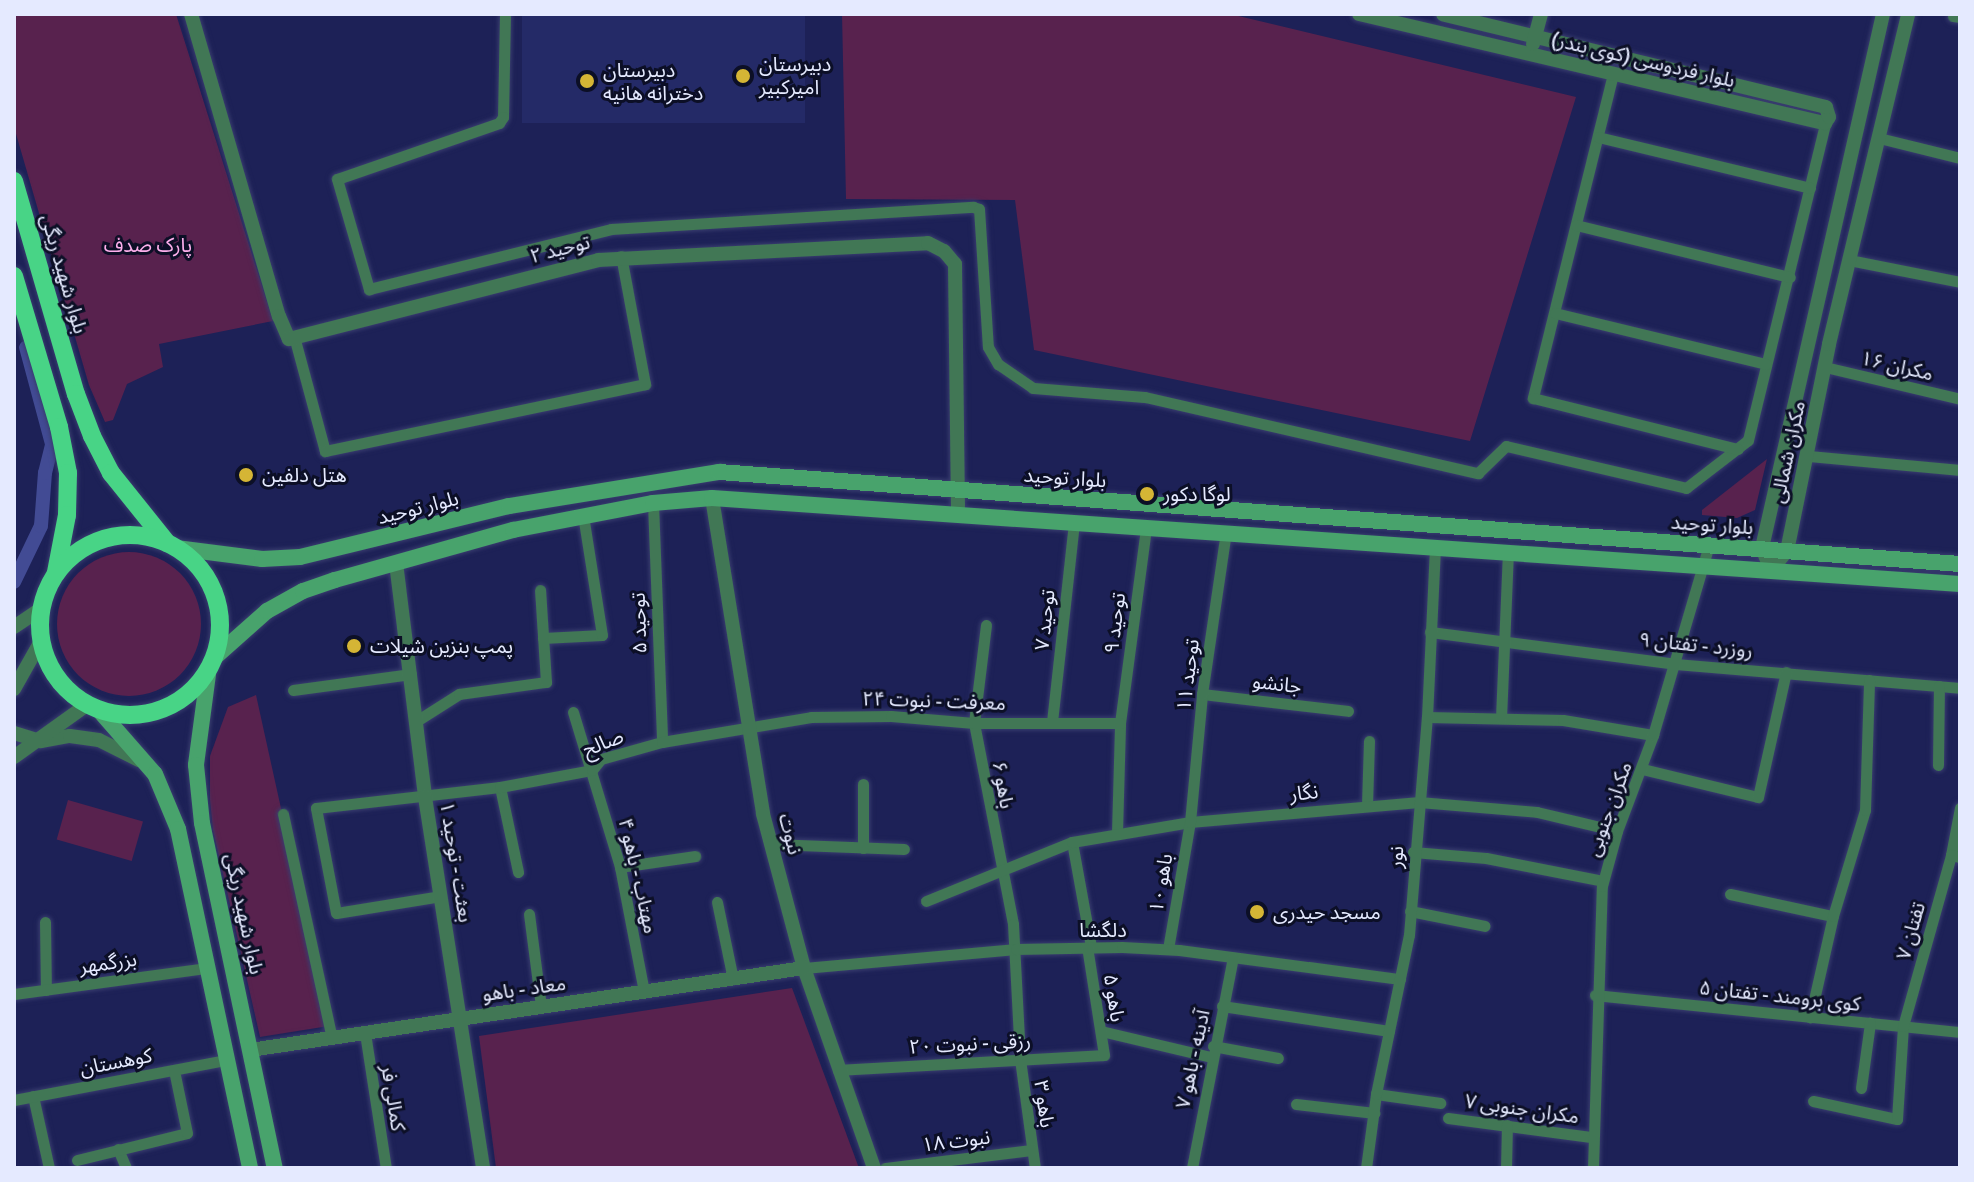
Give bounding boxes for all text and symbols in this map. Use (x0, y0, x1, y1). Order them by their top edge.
street label: بلوار فردوسی (کوی بندر) (1549, 27, 1737, 93)
place label: دبیرستان امیرکبیر (759, 52, 831, 99)
place label: دبیرستان دخترانه هانیه (603, 58, 703, 105)
marker: دبیرستان امیرکبیر (734, 67, 752, 85)
marker: دبیرستان دخترانه هانیه (578, 72, 596, 90)
street label: بلوار شهید ریگی (35, 211, 93, 337)
street label: توحید ۲ (527, 230, 593, 268)
park label: پارک صدف (104, 233, 192, 257)
street label: مکران ۱۶ (1858, 346, 1936, 386)
street label: مکران شمالی (1765, 399, 1811, 505)
place label: هتل دلفین (262, 463, 347, 487)
street label: بلوار توحید (1023, 463, 1107, 493)
marker: هتل دلفین (237, 466, 255, 484)
place label: لوگا دکور (1163, 482, 1231, 506)
marker: لوگا دکور (1138, 485, 1156, 503)
street label: بلوار توحید (375, 486, 461, 530)
street label: بلوار توحید (1670, 510, 1754, 540)
street label: توحید ۷ (1030, 588, 1060, 652)
street label: توحید ۹ (1099, 591, 1131, 655)
street label: توحید ۵ (626, 592, 652, 654)
street label: روزرد - تفتان ۹ (1638, 627, 1754, 663)
place label: پمپ بنزین شیلات (370, 634, 513, 658)
marker: پمپ بنزین شیلات (345, 637, 363, 655)
street label: توحید ۱۱ (1172, 638, 1204, 712)
street label: جانشو (1251, 669, 1303, 699)
street label: معرفت - نبوت ۲۴ (862, 687, 1006, 715)
street label: صالح (579, 724, 627, 762)
street label: مکران جنوبی (1581, 758, 1637, 860)
street label: باهو ۶ (987, 759, 1019, 811)
street label: نگار (1288, 780, 1320, 806)
street label: بعثت - توحید ۱ (435, 800, 477, 924)
street label: نبوت (773, 811, 807, 857)
street label: مهتاب - باهو ۴ (613, 816, 663, 936)
street label: نور (1383, 845, 1409, 869)
street label: بلوار شهید ریگی (219, 851, 269, 977)
street label: باهو ۱۰ (1144, 852, 1178, 914)
street label: تفتان ۷ (1891, 899, 1931, 963)
place label: مسجد حیدری (1273, 900, 1381, 924)
marker: مسجد حیدری (1248, 903, 1266, 921)
street label: دلگشا (1079, 918, 1127, 942)
street label: بزرگمهر (78, 947, 138, 979)
street label: معاد - باهو (481, 971, 567, 1007)
street label: باهو ۵ (1098, 972, 1130, 1024)
street label: کوی برومند - تفتان ۵ (1698, 976, 1862, 1016)
street label: آدینه - باهو ۷ (1171, 1007, 1215, 1111)
street label: رزقی - نبوت ۲۰ (908, 1029, 1032, 1059)
street label: کوهستان (78, 1043, 154, 1081)
street label: کمالی فر (376, 1063, 410, 1133)
street label: باهو ۳ (1029, 1079, 1059, 1129)
street label: مکران جنوبی ۷ (1463, 1089, 1581, 1129)
street label: نبوت ۱۸ (920, 1125, 992, 1157)

